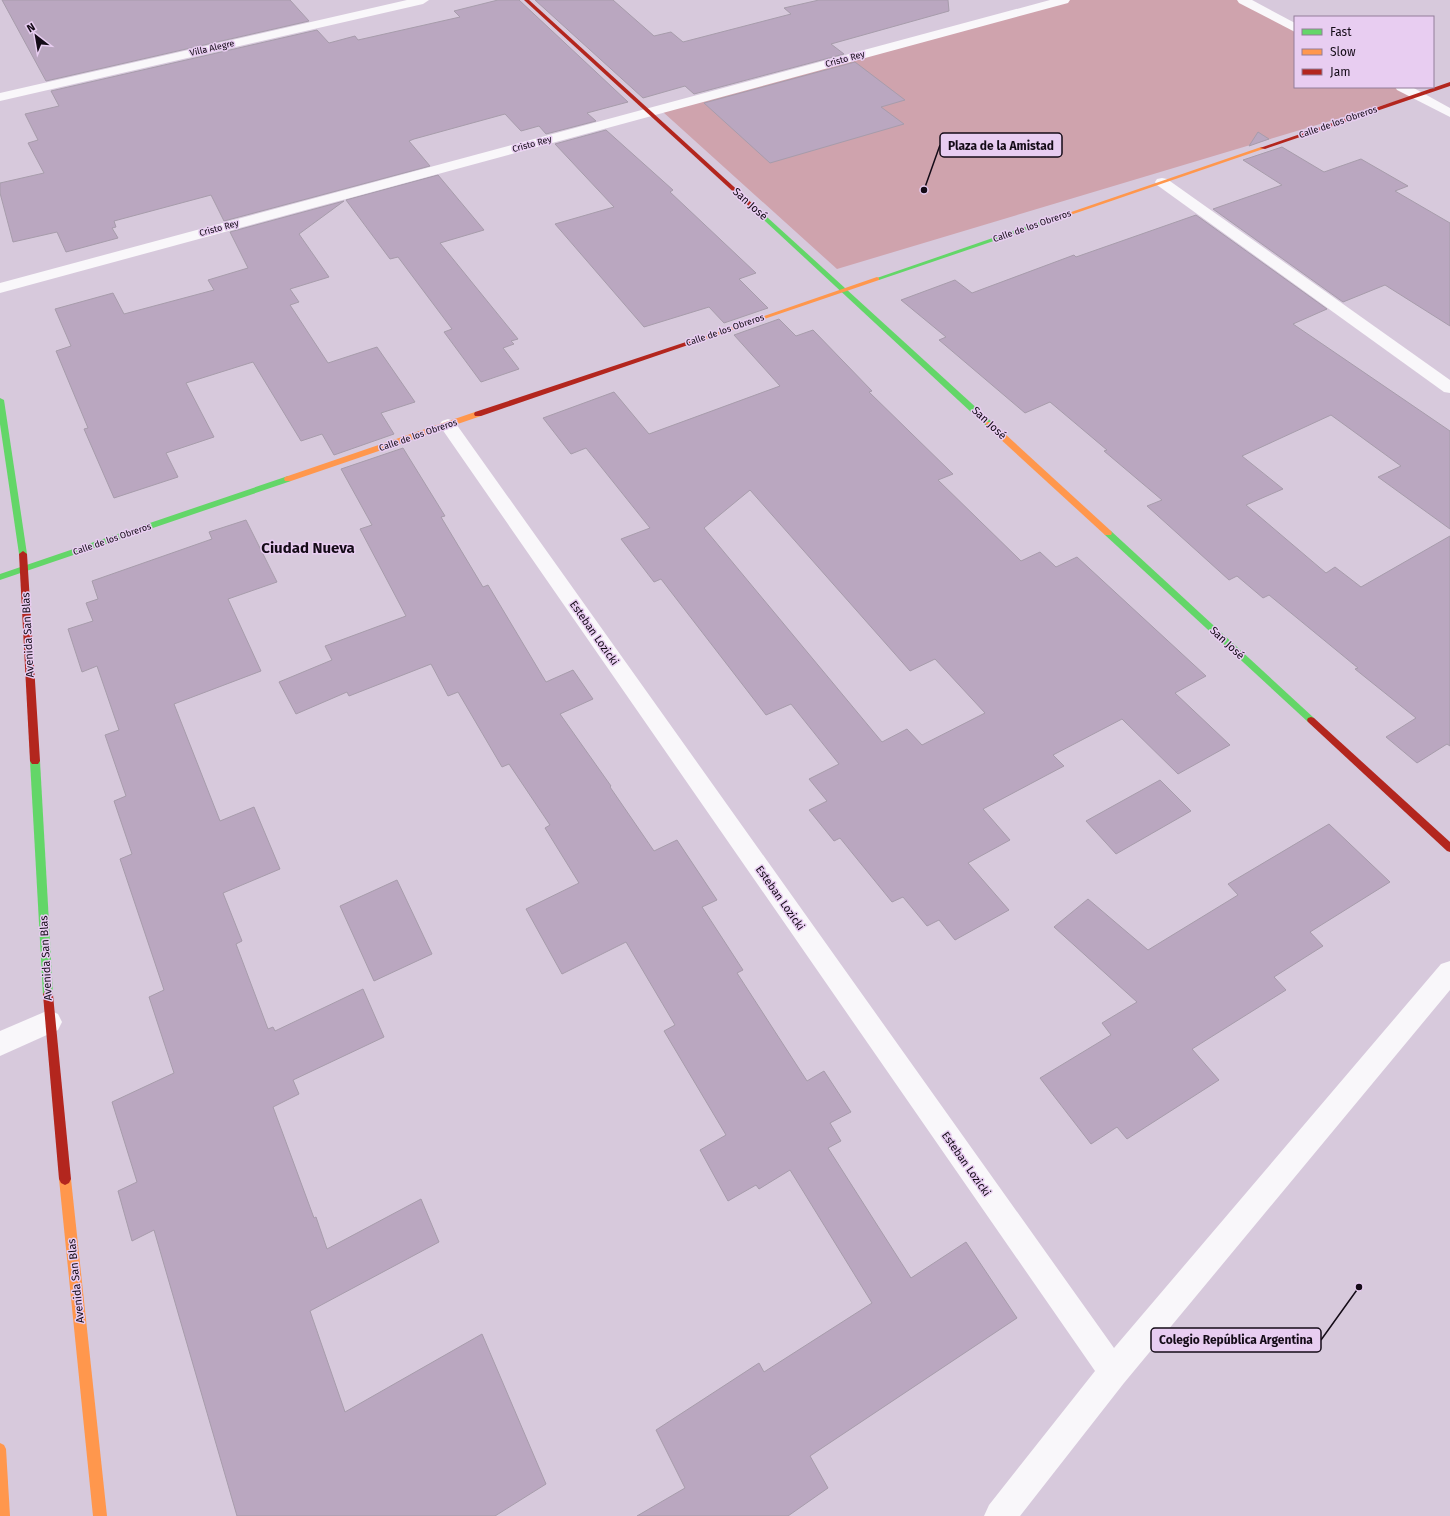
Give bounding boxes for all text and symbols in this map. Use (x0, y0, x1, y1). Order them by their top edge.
north arrow (16, 16, 56, 56)
legend (1294, 16, 1434, 88)
text: N (25, 20, 38, 35)
text: Fast (1330, 25, 1352, 39)
street label: Villa Alegre (189, 38, 235, 58)
text: Slow (1330, 45, 1356, 59)
street label: Cristo Rey (824, 49, 866, 69)
text: Jam (1330, 65, 1350, 79)
street label: Calle de los Obreros (1298, 104, 1378, 140)
callout: Plaza de la Amistad (940, 133, 1062, 157)
street label: Cristo Rey (511, 134, 553, 154)
text: Plaza de la Amistad (948, 139, 1054, 153)
street label: San José (730, 185, 770, 223)
street label: Calle de los Obreros (992, 208, 1072, 244)
street label: Cristo Rey (198, 218, 240, 238)
street label: Calle de los Obreros (685, 312, 765, 348)
street label: San José (969, 404, 1009, 442)
street label: Calle de los Obreros (378, 417, 458, 453)
street label: Calle de los Obreros (72, 521, 152, 557)
district label: Ciudad Nueva (261, 539, 355, 557)
street label: Avenida San Blas (19, 592, 37, 678)
street label: Esteban Lozicki (567, 598, 621, 668)
street label: San José (1207, 624, 1247, 662)
street label: Esteban Lozicki (753, 863, 807, 933)
street label: Avenida San Blas (37, 915, 55, 1001)
street label: Esteban Lozicki (939, 1129, 993, 1199)
street label: Avenida San Blas (65, 1238, 87, 1324)
callout: Colegio República Argentina (1151, 1328, 1321, 1352)
text: Colegio República Argentina (1159, 1333, 1313, 1347)

